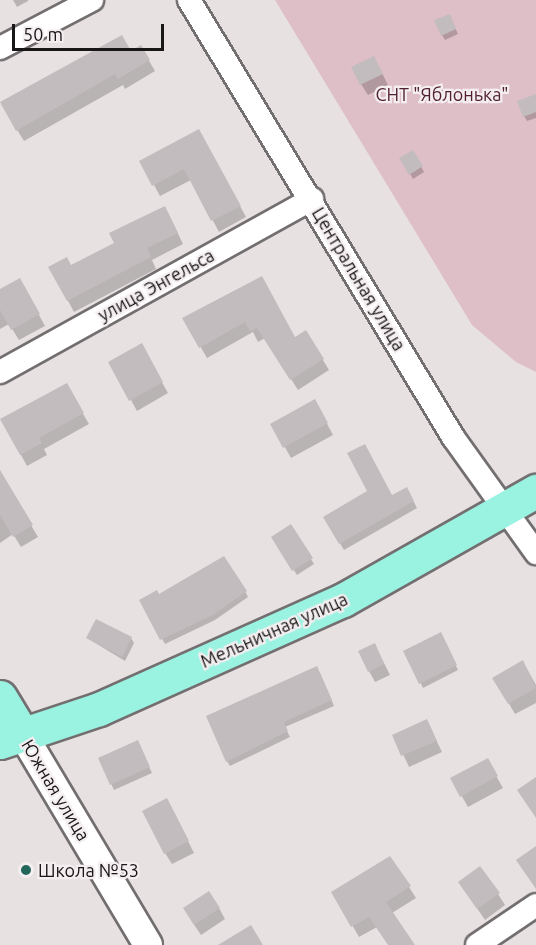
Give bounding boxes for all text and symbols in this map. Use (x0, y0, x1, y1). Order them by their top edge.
scale bar (15, 12, 166, 50)
text: 50 m (23, 24, 63, 44)
park label: СНТ "Яблонька" (376, 83, 508, 105)
street label: Центральная улица (308, 203, 410, 355)
street label: улица Энгельса (94, 244, 218, 326)
street label: Мельничная улица (197, 588, 351, 672)
street label: Южная улица (17, 735, 95, 845)
place label: Школа №53 (38, 859, 139, 881)
marker: Школа №53 (19, 863, 33, 877)

